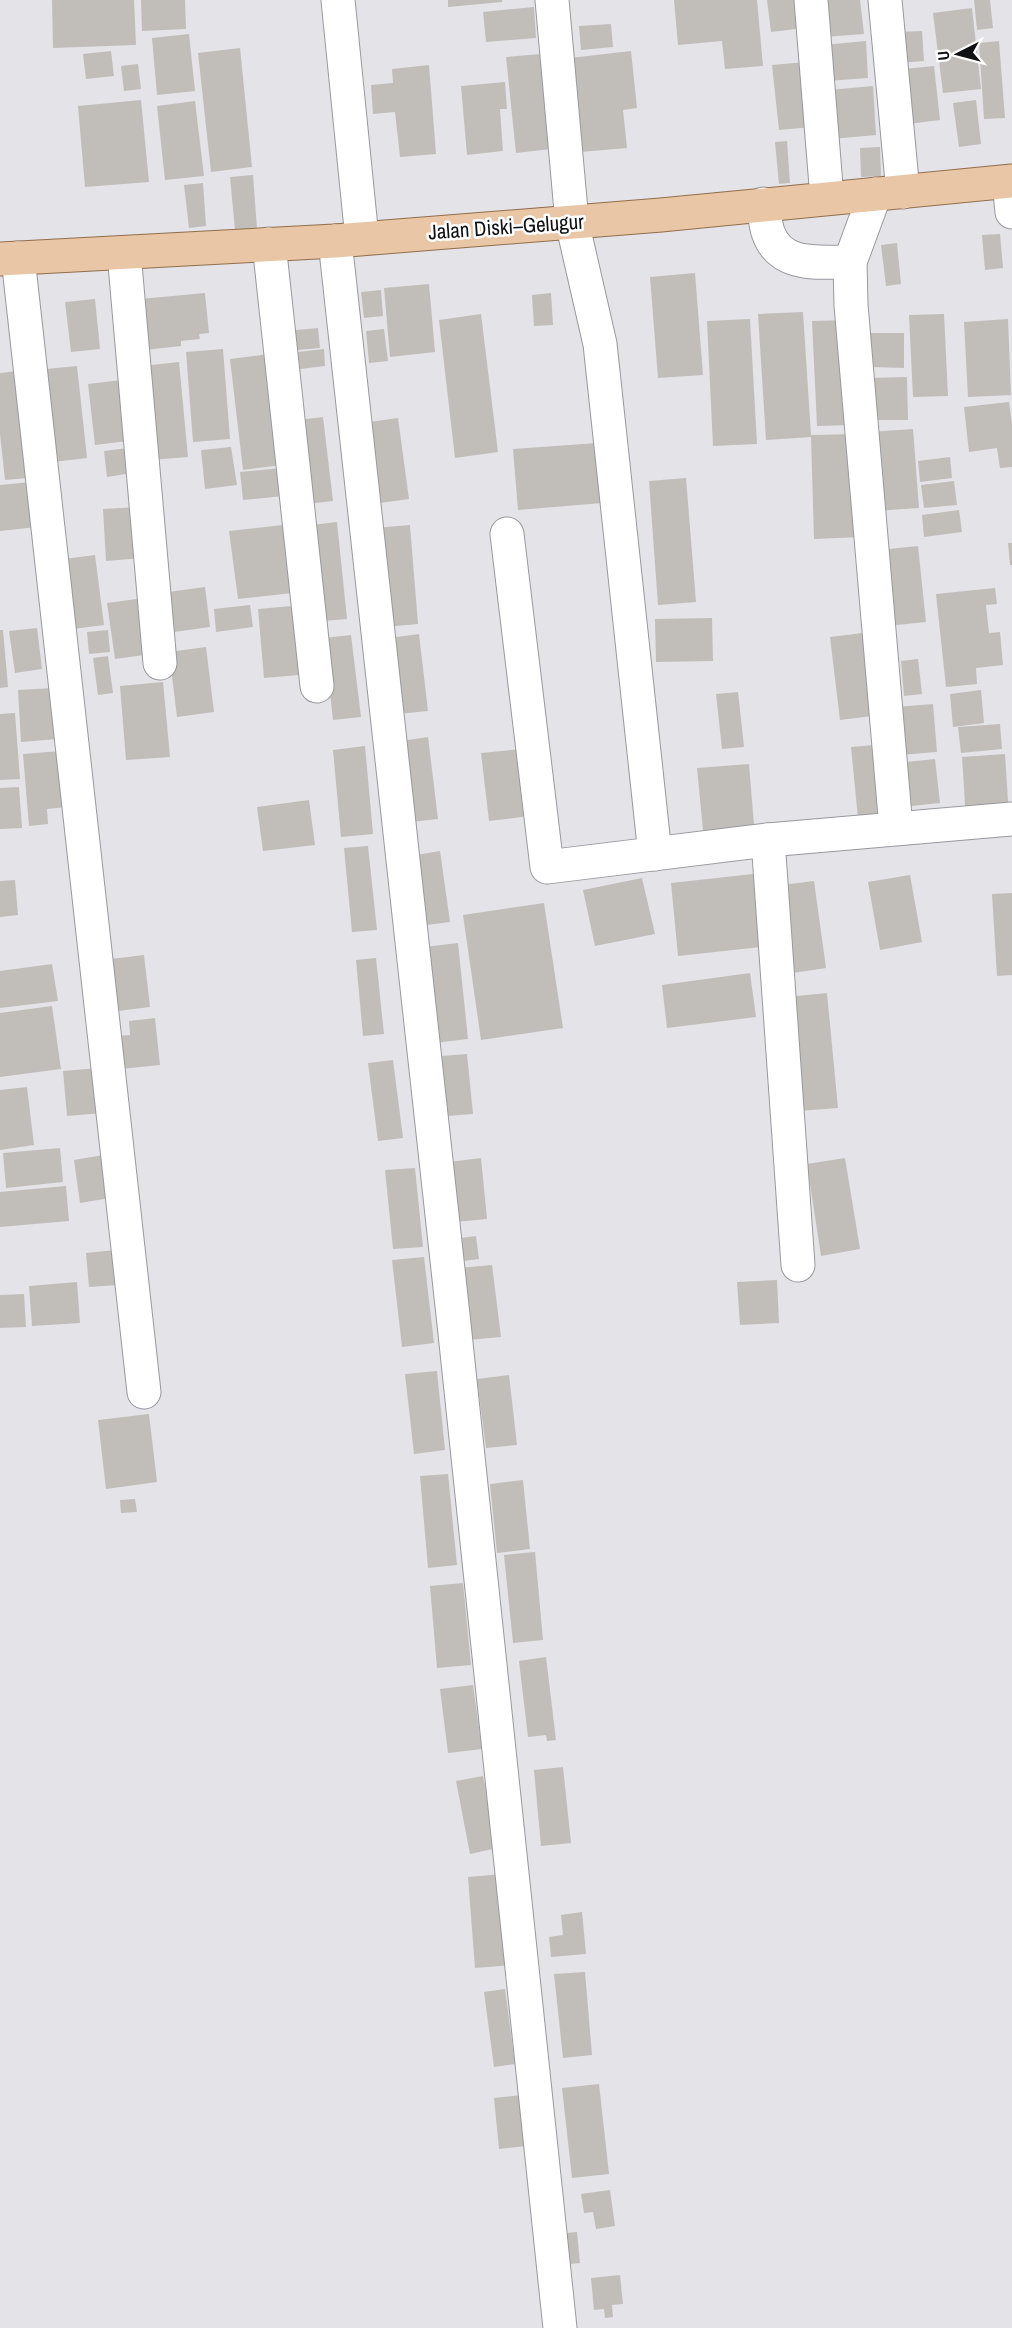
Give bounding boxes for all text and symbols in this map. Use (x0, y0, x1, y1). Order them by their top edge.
north arrow (928, 24, 988, 84)
text: U (932, 50, 955, 61)
street label: Jalan Diski–Gelugur (427, 207, 585, 246)

